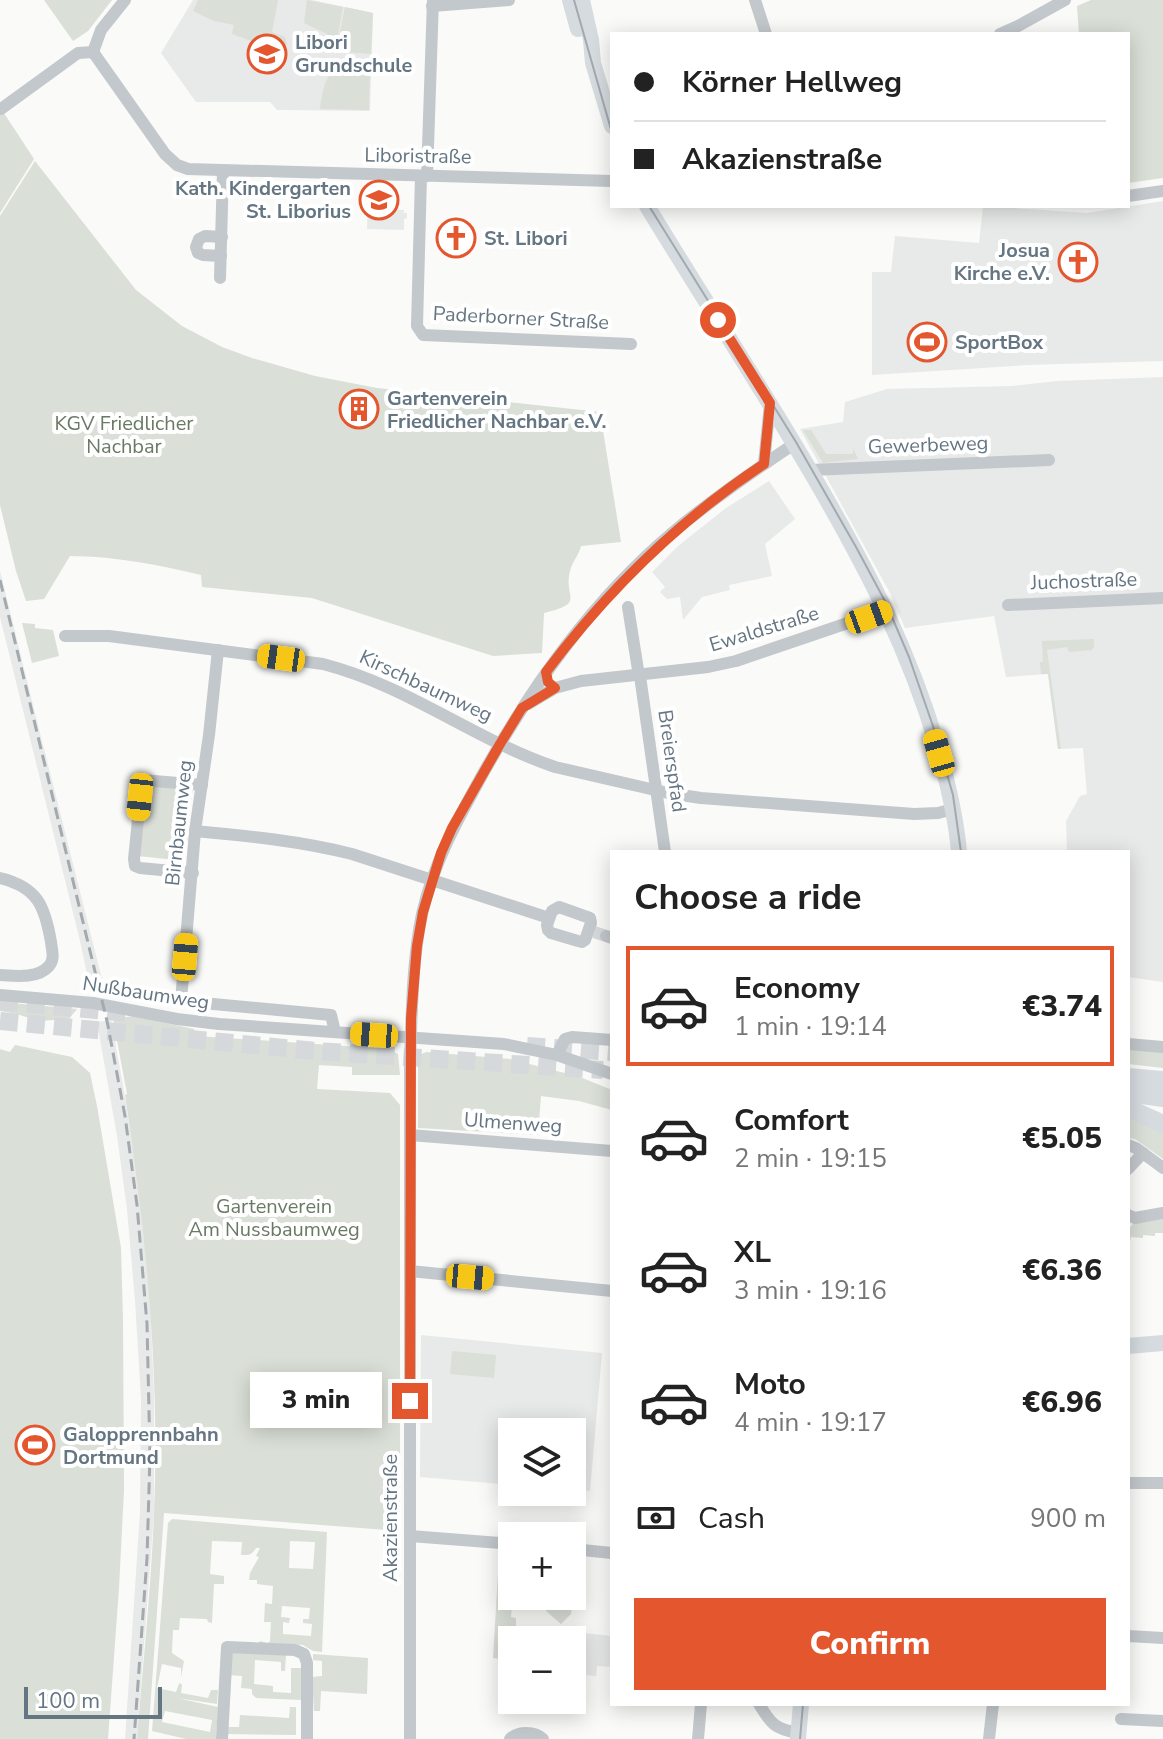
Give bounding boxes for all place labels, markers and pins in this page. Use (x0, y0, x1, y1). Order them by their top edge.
place label: Libori Grundschule (295, 29, 413, 79)
school or university icon: Libori Grundschule (246, 33, 288, 75)
place label: Kath. Kindergarten St. Liborius (175, 175, 351, 225)
school or university icon: Kath. Kindergarten St. Liborius (358, 179, 400, 221)
church icon: St. Libori (435, 217, 477, 259)
place label: St. Libori (484, 225, 568, 252)
place label: Josua Kirche e.V. (954, 237, 1050, 287)
church icon: Josua Kirche e.V. (1057, 241, 1099, 283)
sports icon: SportBox (906, 321, 948, 363)
place label: SportBox (955, 329, 1044, 356)
place label: Gartenverein Friedlicher Nachbar e.V. (387, 385, 607, 435)
building icon: Gartenverein Friedlicher Nachbar e.V. (338, 388, 380, 430)
place label: Galopprennbahn Dortmund (63, 1421, 219, 1471)
sports icon: Galopprennbahn Dortmund (14, 1424, 56, 1466)

